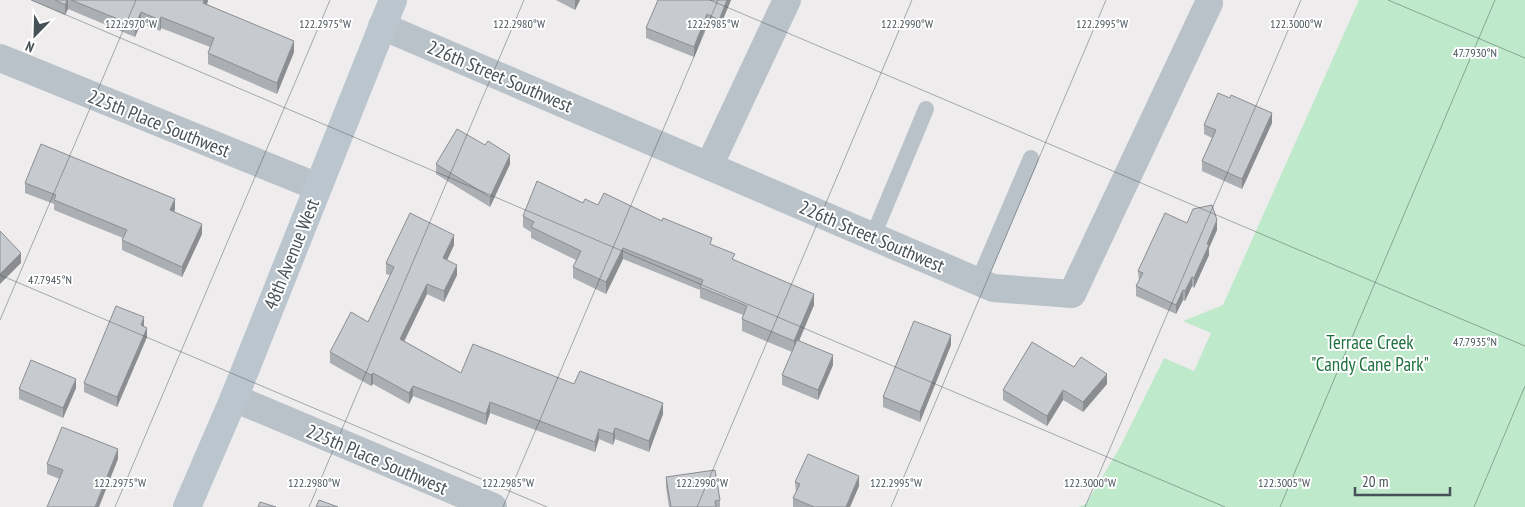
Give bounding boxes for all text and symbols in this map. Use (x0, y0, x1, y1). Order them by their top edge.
north arrow (10, 10, 60, 60)
text: 122.2970°W (105, 16, 157, 31)
text: 122.2975°W (299, 16, 351, 31)
text: 122.2980°W (493, 16, 545, 31)
text: 122.2985°W (687, 16, 739, 31)
text: 122.2990°W (881, 16, 933, 31)
text: 122.2995°W (1076, 16, 1128, 31)
text: 122.3000°W (1270, 16, 1322, 31)
street label: 226th Street Southwest (424, 35, 577, 118)
text: N (23, 37, 37, 57)
text: 47.7930°N (1453, 45, 1497, 60)
street label: 225th Place Southwest (85, 84, 234, 163)
street label: 48th Avenue West (258, 194, 324, 313)
street label: 226th Street Southwest (796, 195, 949, 278)
text: 47.7945°N (28, 272, 72, 287)
park label: Terrace Creek "Candy Cane Park" (1311, 330, 1429, 376)
text: 47.7935°N (1453, 334, 1497, 349)
street label: 225th Place Southwest (303, 418, 452, 500)
scale bar (1355, 464, 1450, 496)
text: 20 m (1362, 472, 1388, 491)
text: 122.2975°W (94, 475, 146, 490)
text: 122.2980°W (288, 475, 340, 490)
text: 122.2985°W (482, 475, 534, 490)
text: 122.2990°W (676, 475, 728, 490)
text: 122.2995°W (870, 475, 922, 490)
text: 122.3000°W (1064, 475, 1116, 490)
text: 122.3005°W (1258, 475, 1310, 490)

